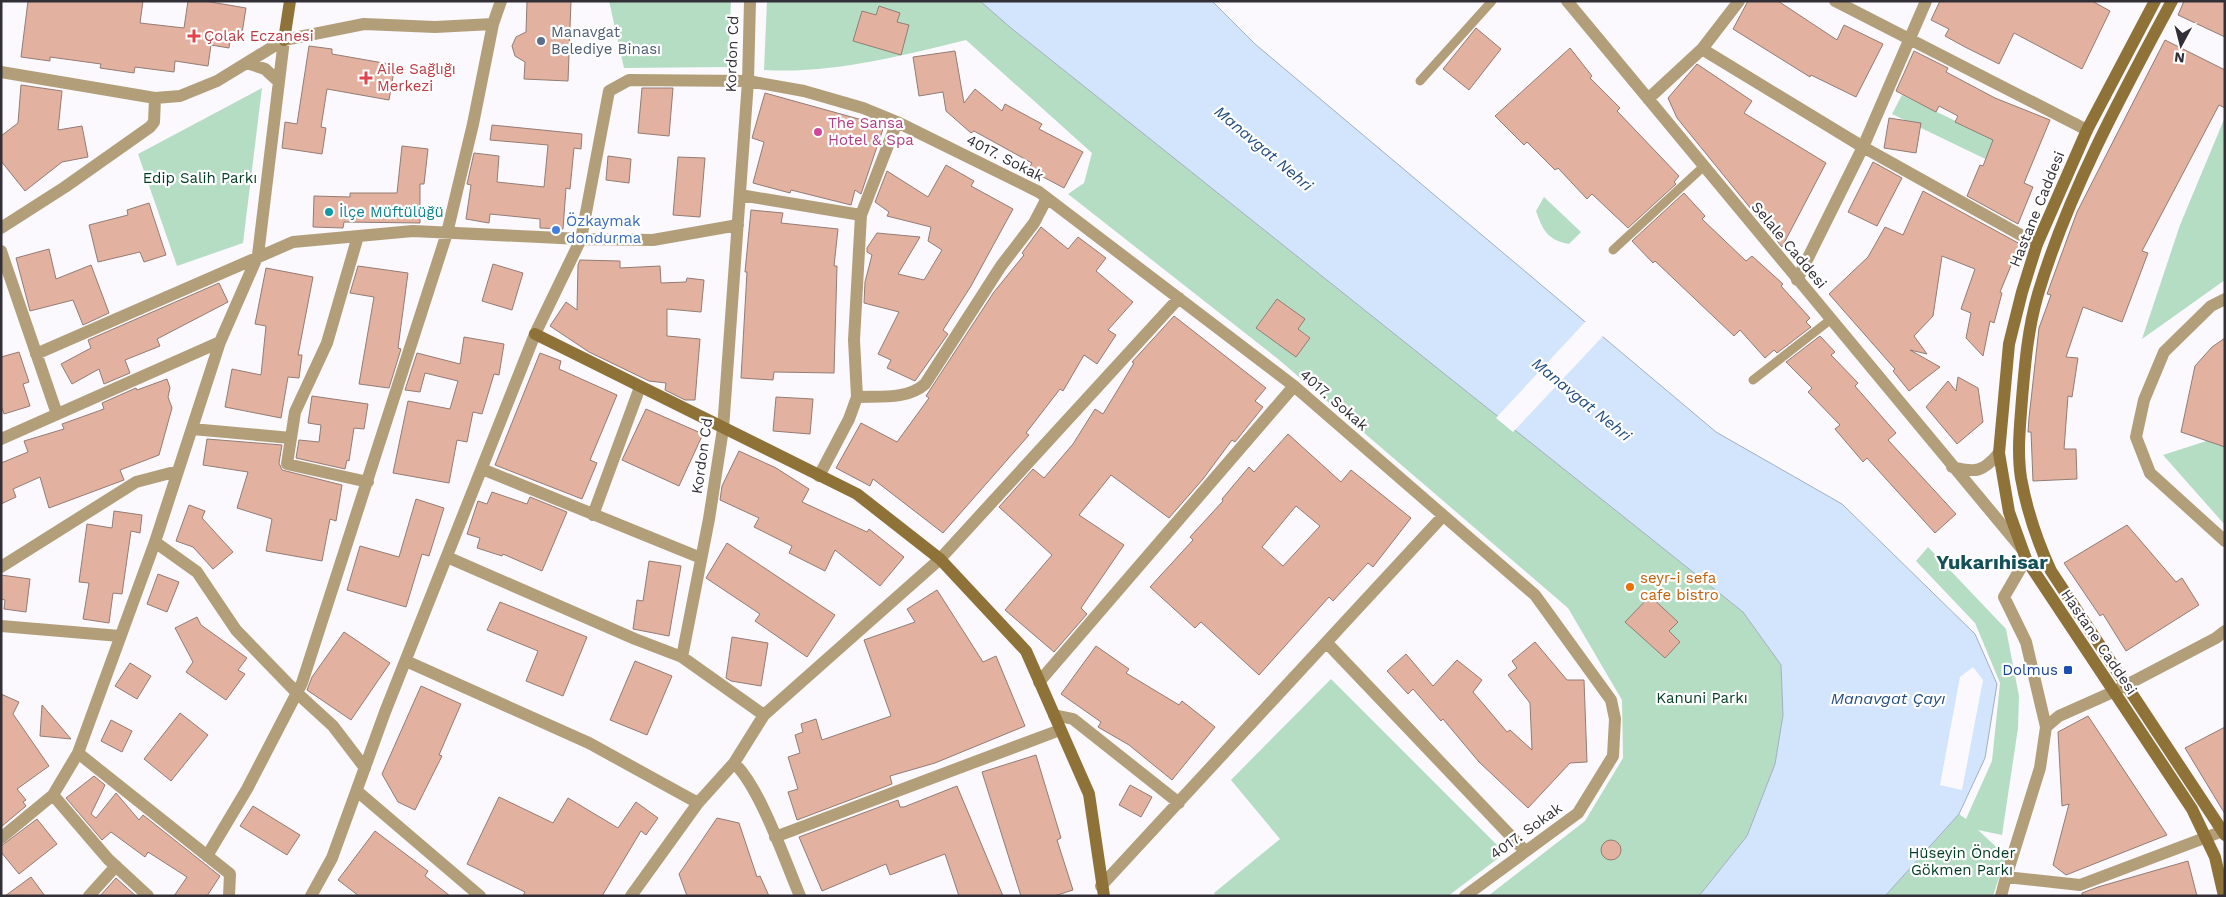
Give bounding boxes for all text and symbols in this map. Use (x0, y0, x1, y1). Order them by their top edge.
street label: Kordon Cd (722, 15, 742, 93)
north arrow (2156, 20, 2206, 70)
place label: Manavgat Belediye Binası (551, 23, 661, 58)
place label: Çolak Eczanesi (204, 27, 314, 45)
marker: Çolak Eczanesi (188, 30, 200, 42)
marker: Manavgat Belediye Binası (535, 35, 547, 47)
text: N (2173, 49, 2186, 66)
place label: Aile Sağlığı Merkezi (377, 60, 456, 95)
marker: Aile Sağlığı Merkezi (359, 71, 373, 85)
water label: Manavgat Nehri (1211, 102, 1317, 196)
place label: The Sansa Hotel & Spa (828, 114, 914, 149)
marker: The Sansa Hotel & Spa (812, 126, 824, 138)
street label: 4017. Sokak (963, 131, 1047, 185)
street label: Hastane Caddesi (2006, 148, 2068, 270)
park label: Edip Salih Parkı (143, 169, 257, 187)
street label: Selale Caddesi (1747, 198, 1831, 292)
place label: İlçe Müftülüğü (339, 203, 444, 221)
marker: İlçe Müftülüğü (323, 206, 335, 218)
place label: Özkaymak dondurma (566, 212, 642, 247)
marker: Özkaymak dondurma (550, 224, 562, 236)
water label: Manavgat Nehri (1528, 354, 1636, 446)
street label: 4017. Sokak (1296, 366, 1372, 435)
street label: Kordon Cd (688, 417, 716, 495)
district label: Yukarıhisar (1936, 550, 2048, 574)
place label: seyr-i sefa cafe bistro (1640, 569, 1719, 604)
marker: seyr-i sefa cafe bistro (1624, 581, 1636, 593)
street label: Hastane Caddesi (2057, 586, 2141, 698)
place label: Dolmus (2002, 661, 2058, 679)
marker: Dolmus (2062, 664, 2074, 676)
park label: Kanuni Parkı (1656, 689, 1748, 707)
water label: Manavgat Çayı (1831, 689, 1945, 708)
street label: 4017. Sokak (1487, 799, 1566, 863)
park label: Hüseyin Önder Gökmen Parkı (1908, 844, 2016, 879)

